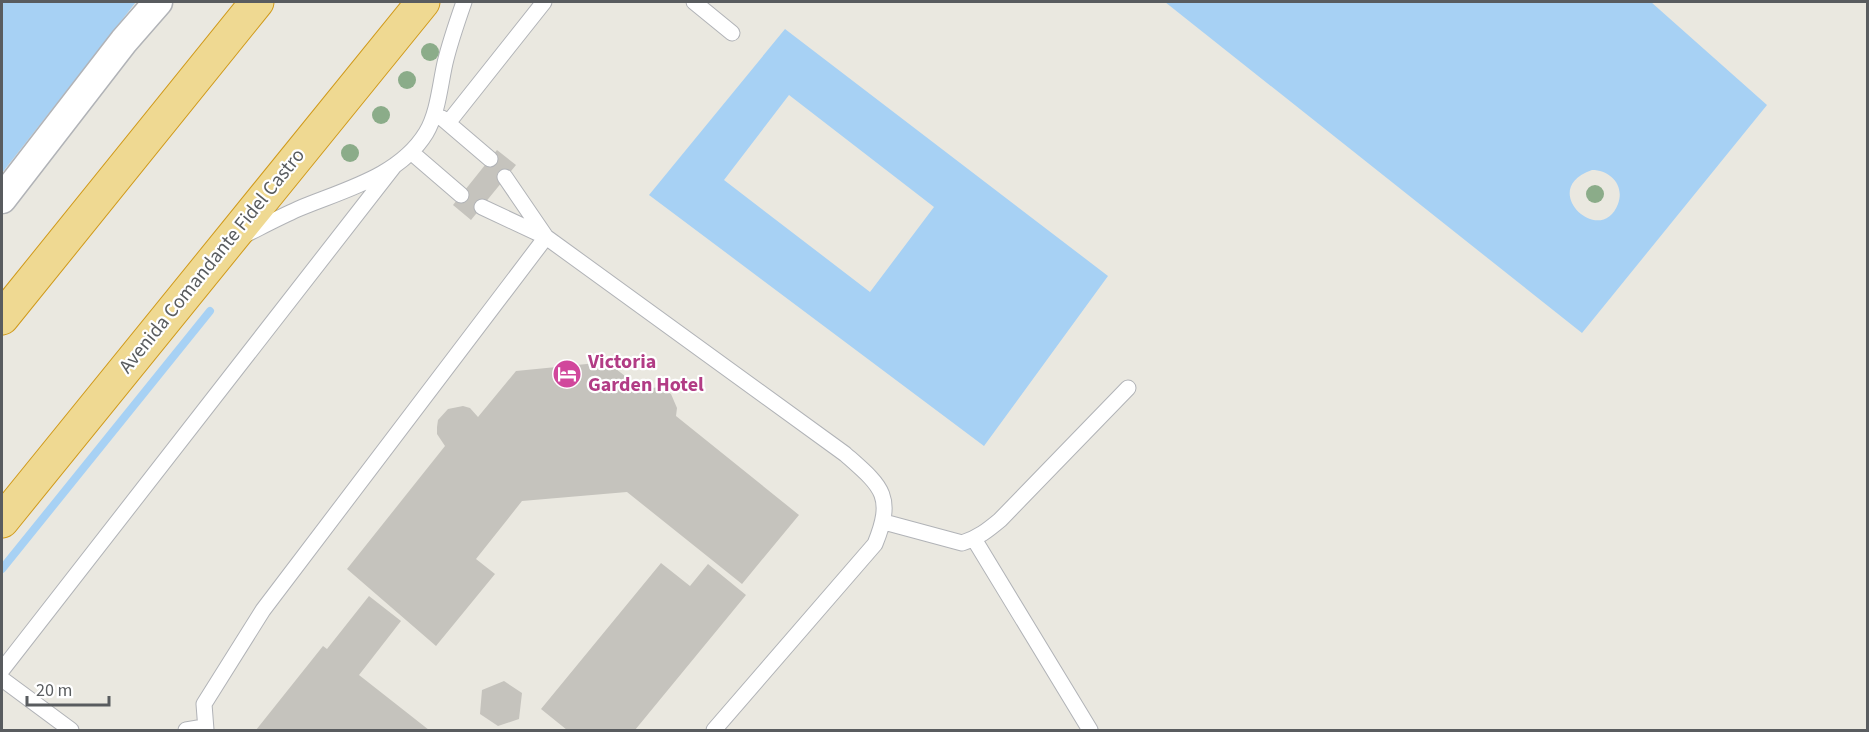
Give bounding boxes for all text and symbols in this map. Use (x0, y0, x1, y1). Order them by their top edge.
street label: Avenida Comandante Fidel Castro (112, 143, 312, 379)
place label: Victoria Garden Hotel (587, 348, 704, 399)
hotel icon: Victoria Garden Hotel (551, 358, 583, 390)
scale bar (27, 669, 110, 707)
text: 20 m (36, 678, 72, 703)

